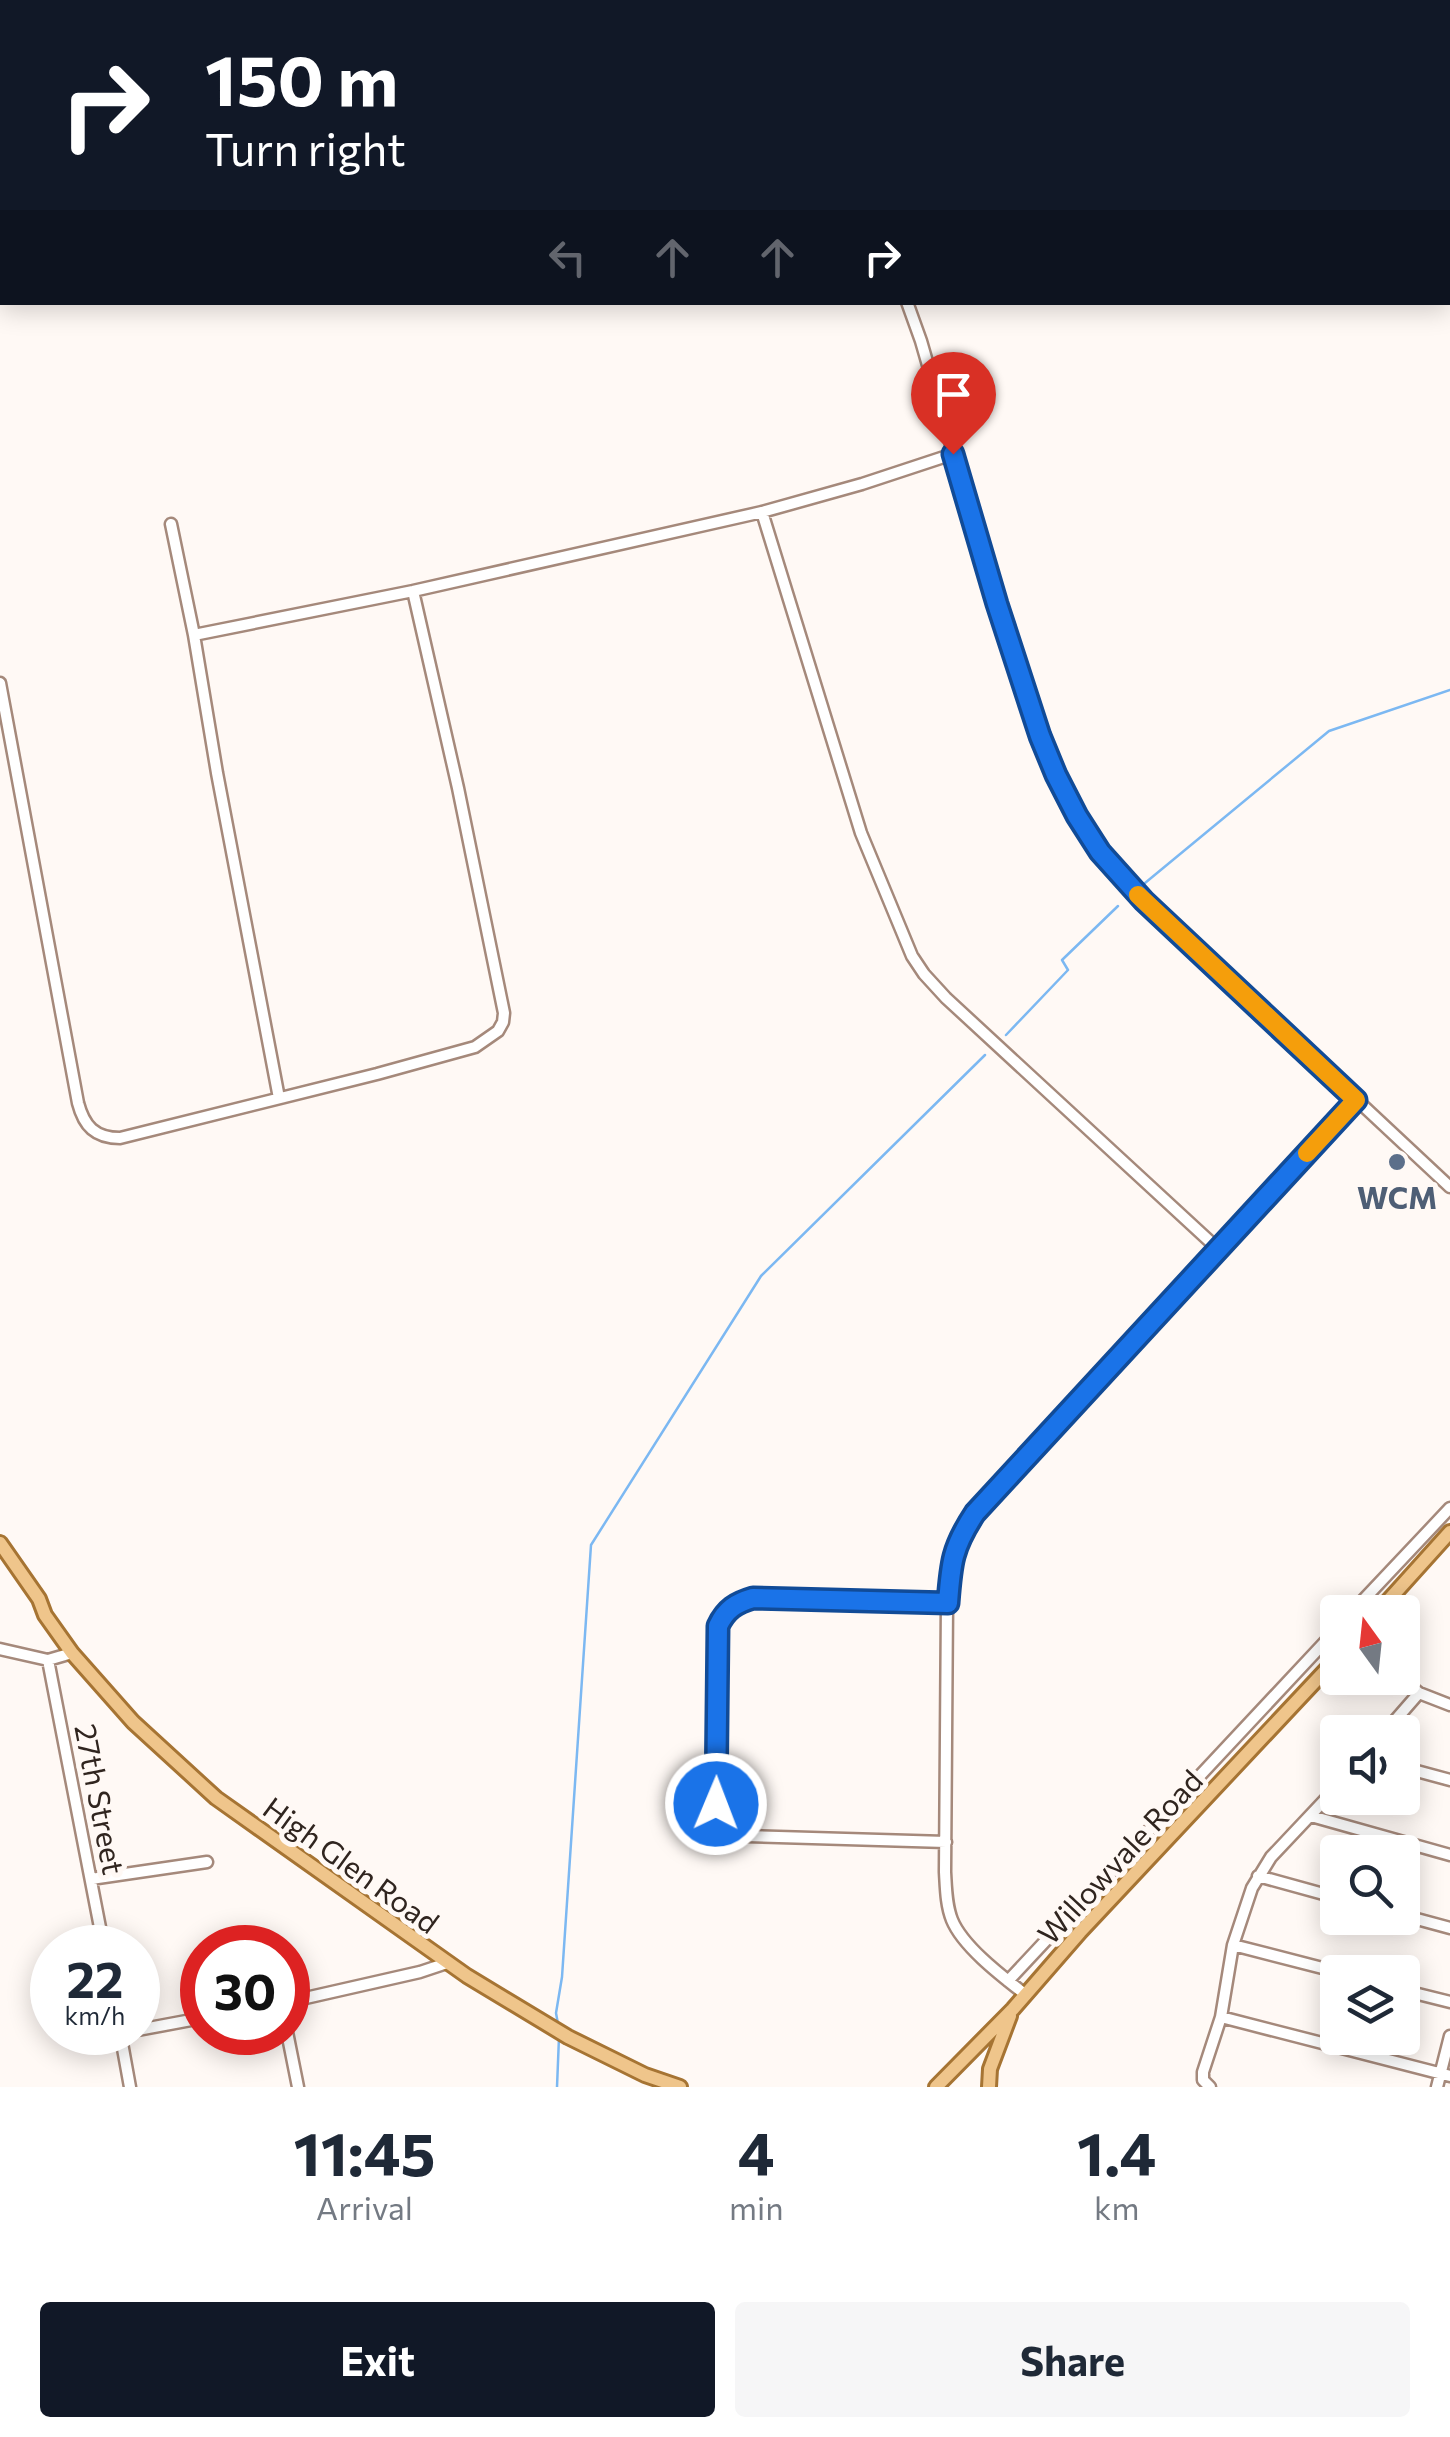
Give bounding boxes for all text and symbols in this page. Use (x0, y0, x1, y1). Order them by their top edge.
text: 150 m (205, 35, 398, 120)
icon: right (40, 40, 170, 170)
text: Turn right (205, 120, 406, 175)
icon: left (540, 230, 595, 285)
icon: ahead (645, 230, 700, 285)
icon: ahead (750, 230, 805, 285)
icon: right (855, 230, 910, 285)
pin (911, 352, 996, 455)
icon: arrive (926, 367, 981, 422)
marker: WCM (1386, 1151, 1408, 1173)
place label: WCM (1357, 1178, 1437, 1215)
north arrow (1320, 1595, 1420, 1695)
map controls (1320, 1595, 1420, 2055)
button: sound (1320, 1715, 1420, 1815)
street label: 27th Street (68, 1721, 134, 1877)
position arrow (664, 1752, 768, 1856)
street label: Willowvale Road (1029, 1761, 1209, 1951)
street label: High Glen Road (257, 1788, 447, 1940)
button: search (1320, 1835, 1420, 1935)
speed limit sign: 30 (180, 1925, 310, 2055)
text: 22 (67, 1947, 123, 2008)
button: layers (1320, 1955, 1420, 2055)
text: km/h (65, 2000, 125, 2030)
text: 11:45 (294, 2115, 436, 2188)
text: 4 (738, 2115, 775, 2188)
text: 1.4 (1077, 2115, 1156, 2188)
text: Arrival (316, 2187, 413, 2227)
text: min (729, 2187, 784, 2227)
text: km (1094, 2187, 1139, 2227)
button: Exit (40, 2302, 715, 2417)
button: Share (735, 2302, 1410, 2417)

